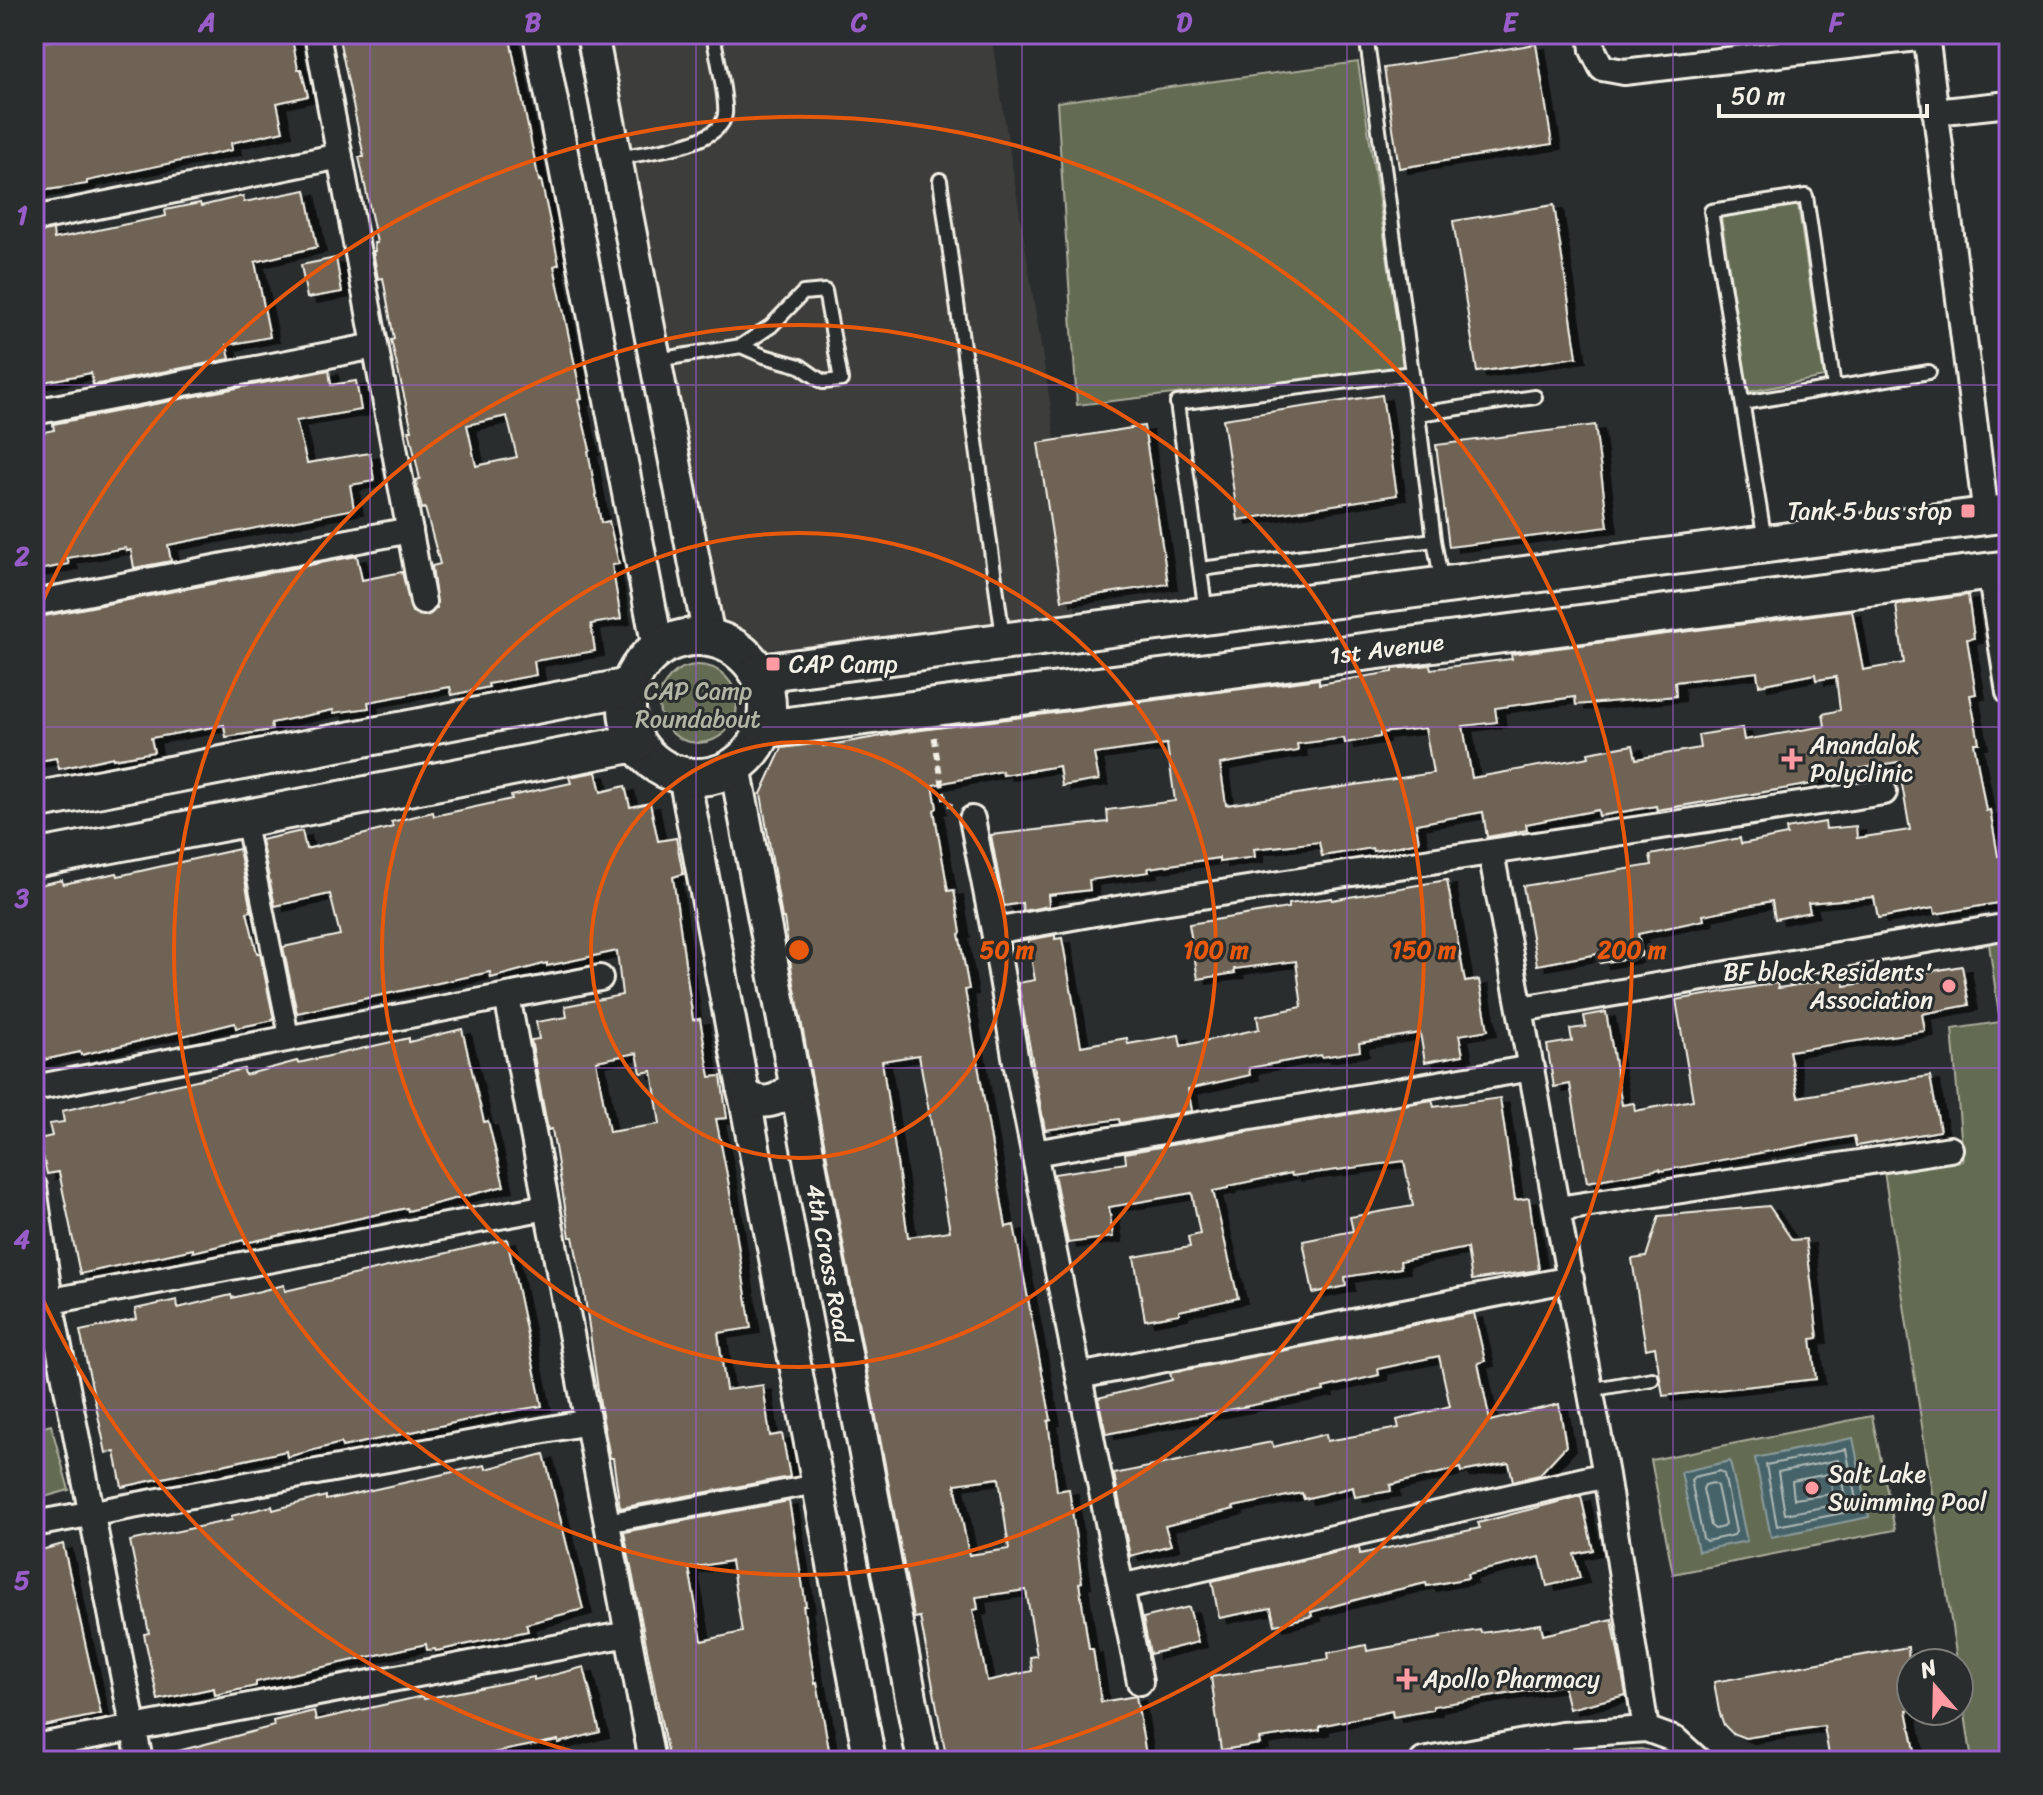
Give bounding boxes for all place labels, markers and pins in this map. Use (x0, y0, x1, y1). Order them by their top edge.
place label: Tank 5 bus stop (1787, 490, 1952, 532)
marker: Tank 5 bus stop (1959, 502, 1977, 520)
place label: CAP Camp (789, 643, 898, 685)
marker: CAP Camp (764, 655, 782, 673)
place label: Anandalok Polyclinic (1809, 724, 1920, 794)
marker: Anandalok Polyclinic (1781, 748, 1803, 770)
centre of rings (785, 936, 813, 964)
place label: BF block Residents' Association (1724, 951, 1933, 1021)
marker: BF block Residents' Association (1940, 977, 1958, 995)
place label: Salt Lake Swimming Pool (1828, 1453, 1988, 1523)
marker: Salt Lake Swimming Pool (1803, 1479, 1821, 1497)
place label: Apollo Pharmacy (1422, 1658, 1600, 1700)
marker: Apollo Pharmacy (1398, 1670, 1416, 1688)

